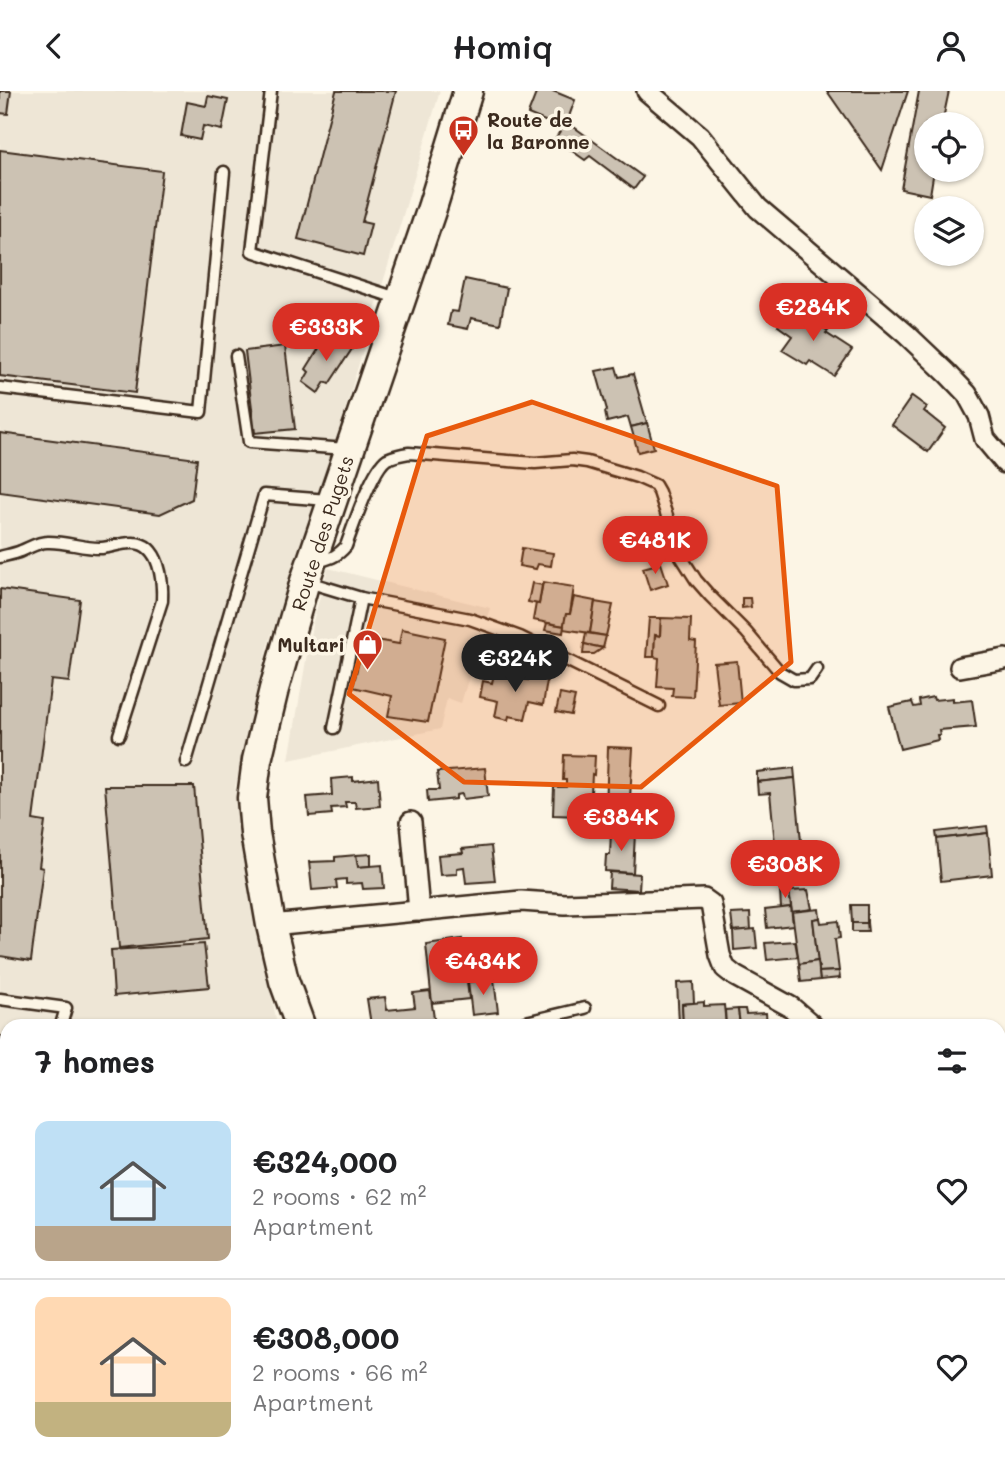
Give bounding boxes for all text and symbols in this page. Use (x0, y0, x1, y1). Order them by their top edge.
text: Homiq (452, 25, 553, 67)
icon: back (35, 27, 73, 65)
icon: person (932, 27, 970, 65)
place label: Route de la Baronne (487, 107, 590, 154)
map controls (914, 112, 984, 266)
button: locate (914, 112, 984, 182)
bus stop icon: Route de la Baronne (447, 113, 481, 157)
button: layers (914, 196, 984, 266)
pin: €284K (764, 283, 862, 343)
text: €284K (775, 291, 851, 321)
pin: €333K (277, 303, 375, 363)
text: €333K (288, 311, 364, 341)
street label: Route des Pugets (285, 452, 359, 614)
pin: €481K (606, 517, 704, 576)
text: €481K (619, 524, 691, 554)
shop icon: Multari (351, 627, 385, 671)
place label: Multari (277, 632, 345, 657)
pin: €324K (466, 635, 564, 694)
text: €324K (477, 642, 553, 672)
pin: €384K (572, 793, 670, 853)
text: €384K (583, 801, 659, 831)
pin: €308K (736, 841, 834, 900)
text: €308K (747, 848, 823, 878)
pin: €434K (434, 937, 532, 997)
text: €434K (445, 945, 521, 975)
text: 7 homes (35, 1041, 155, 1081)
icon: filters (933, 1042, 971, 1080)
text: €324,000 (252, 1141, 397, 1181)
icon: home (91, 1149, 175, 1233)
icon: heart (933, 1172, 971, 1210)
text: 2 rooms · 62 m² (252, 1181, 426, 1211)
text: Apartment (252, 1211, 374, 1241)
text: €308,000 (252, 1317, 399, 1357)
icon: home (91, 1325, 175, 1409)
icon: heart (933, 1348, 971, 1386)
text: 2 rooms · 66 m² (252, 1357, 427, 1387)
text: Apartment (252, 1387, 374, 1417)

